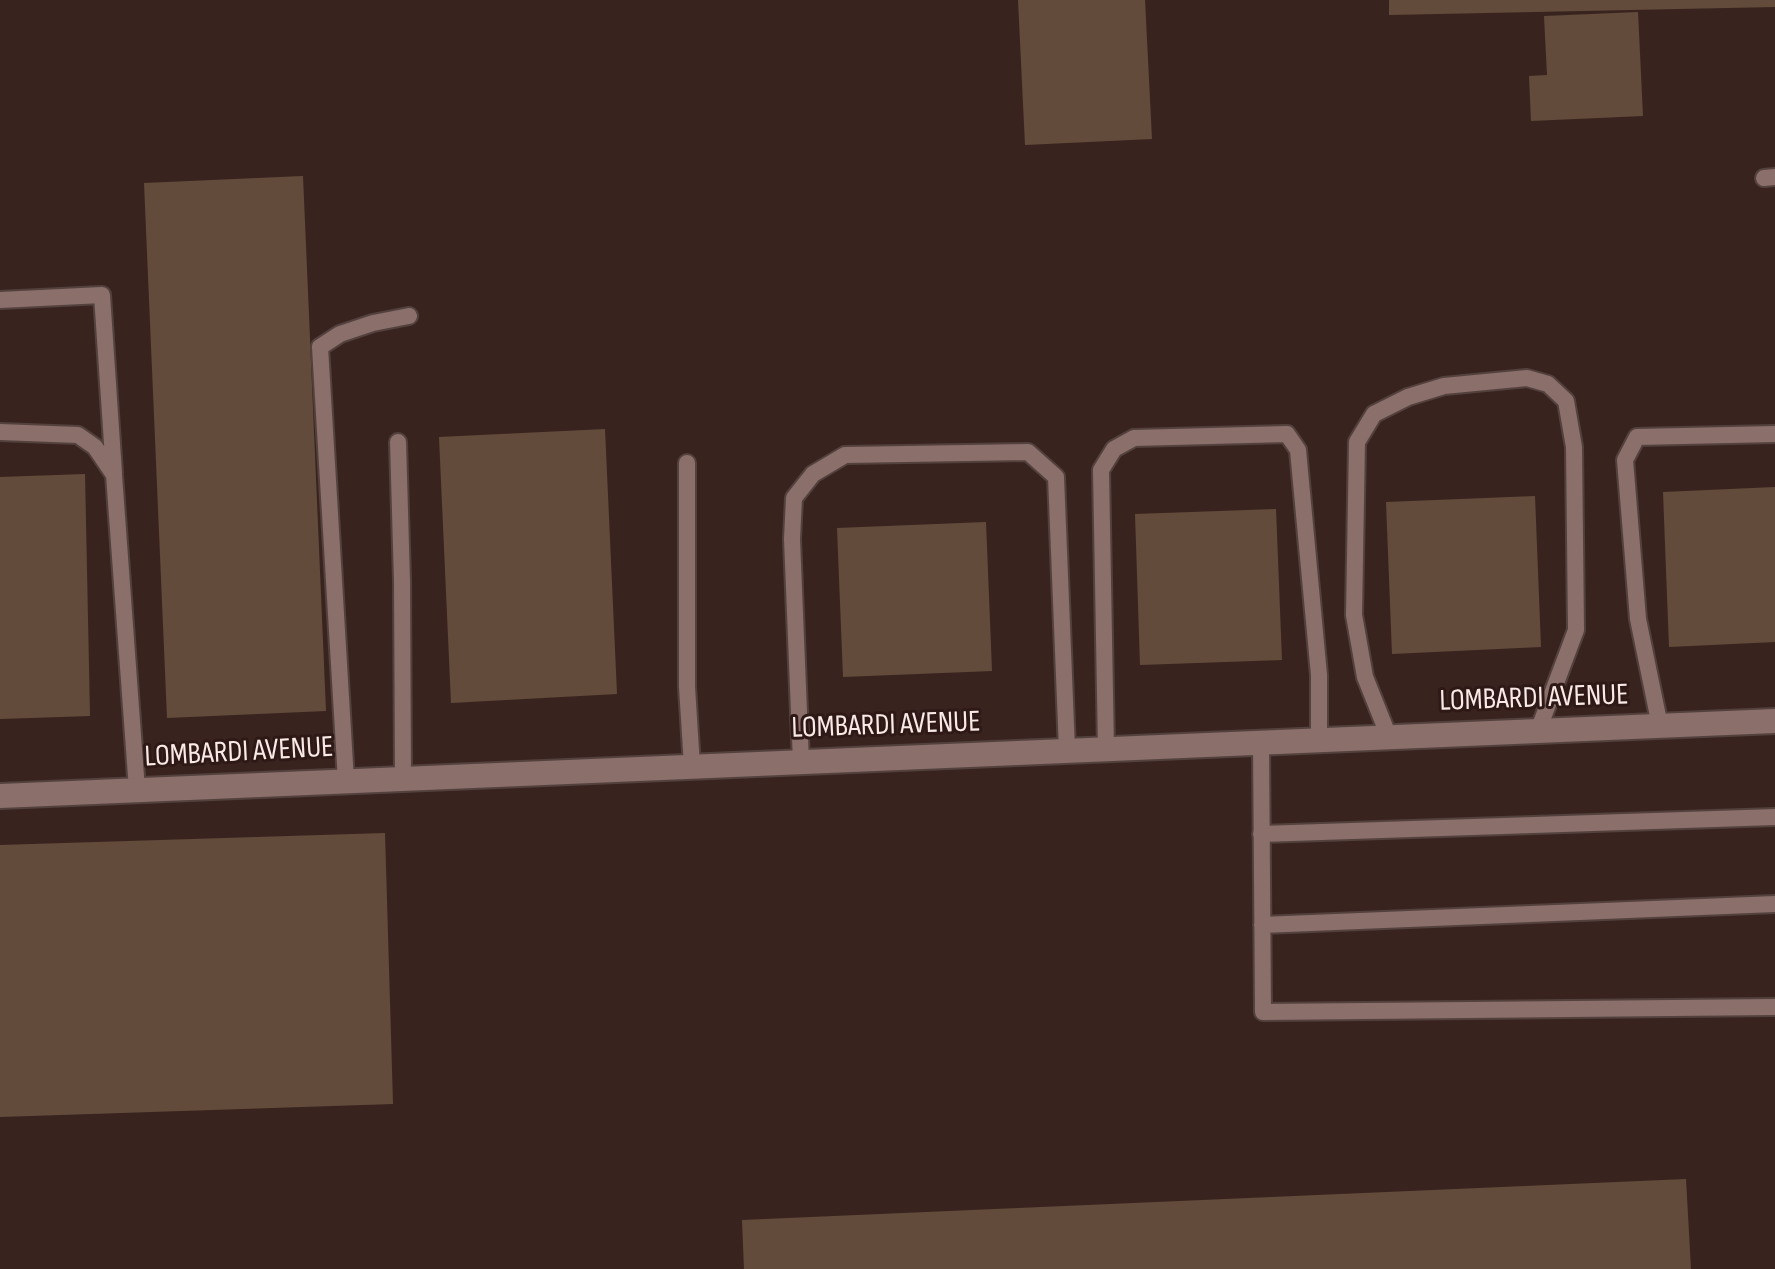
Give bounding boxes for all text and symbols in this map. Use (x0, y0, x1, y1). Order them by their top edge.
street label: LOMBARDI AVENUE (1439, 678, 1629, 720)
street label: LOMBARDI AVENUE (791, 705, 981, 747)
street label: LOMBARDI AVENUE (144, 730, 334, 776)

